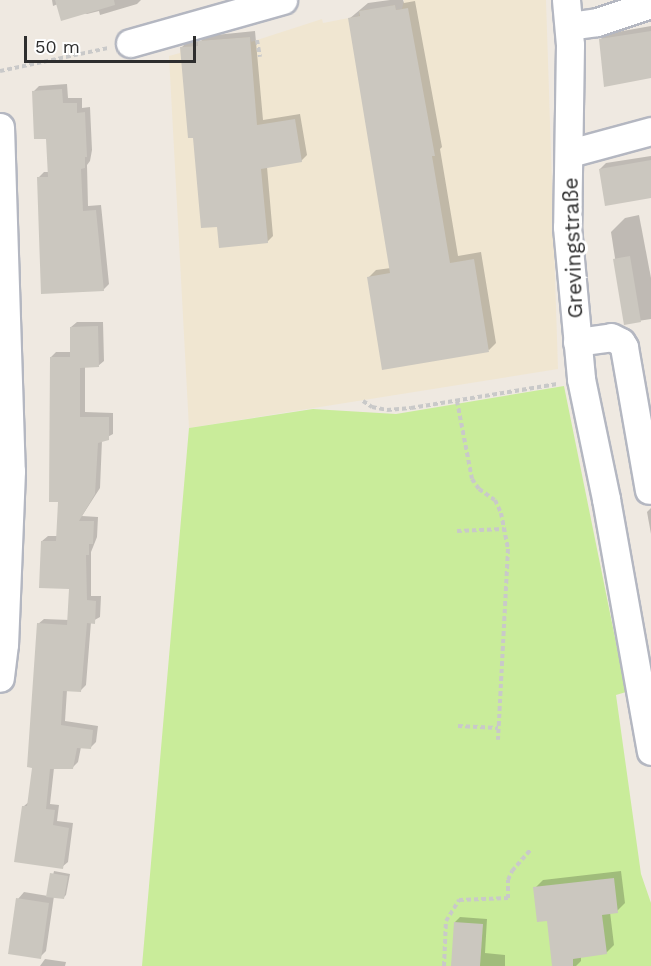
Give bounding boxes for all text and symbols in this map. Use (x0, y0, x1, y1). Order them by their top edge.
scale bar (27, 24, 200, 62)
text: 50 m (35, 36, 80, 57)
street label: Grevingstraße (558, 177, 588, 319)

